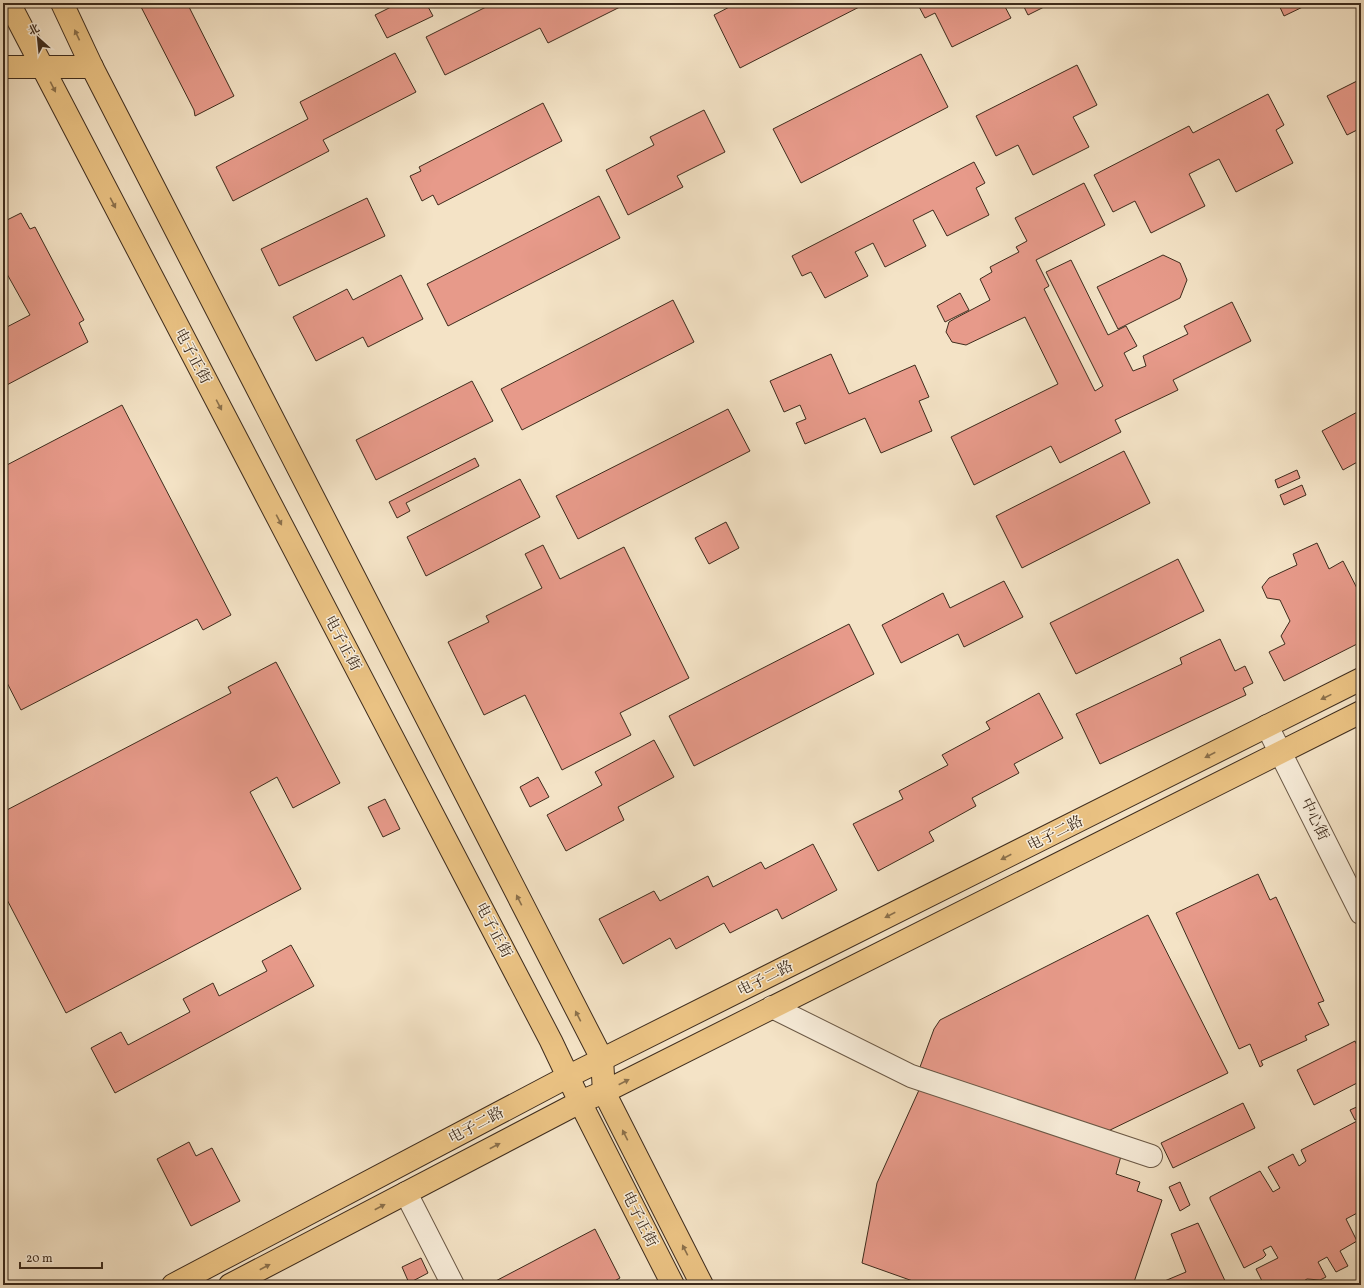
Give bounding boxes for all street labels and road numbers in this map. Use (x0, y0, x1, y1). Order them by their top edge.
street label: 电子正街 (168, 325, 215, 388)
street label: 电子正街 (318, 612, 365, 675)
street label: 中心街 (1294, 795, 1333, 844)
street label: 电子二路 (1024, 811, 1087, 857)
street label: 电子正街 (469, 899, 516, 962)
street label: 电子二路 (734, 956, 797, 1002)
street label: 电子二路 (445, 1103, 508, 1150)
street label: 电子正街 (616, 1188, 662, 1251)

